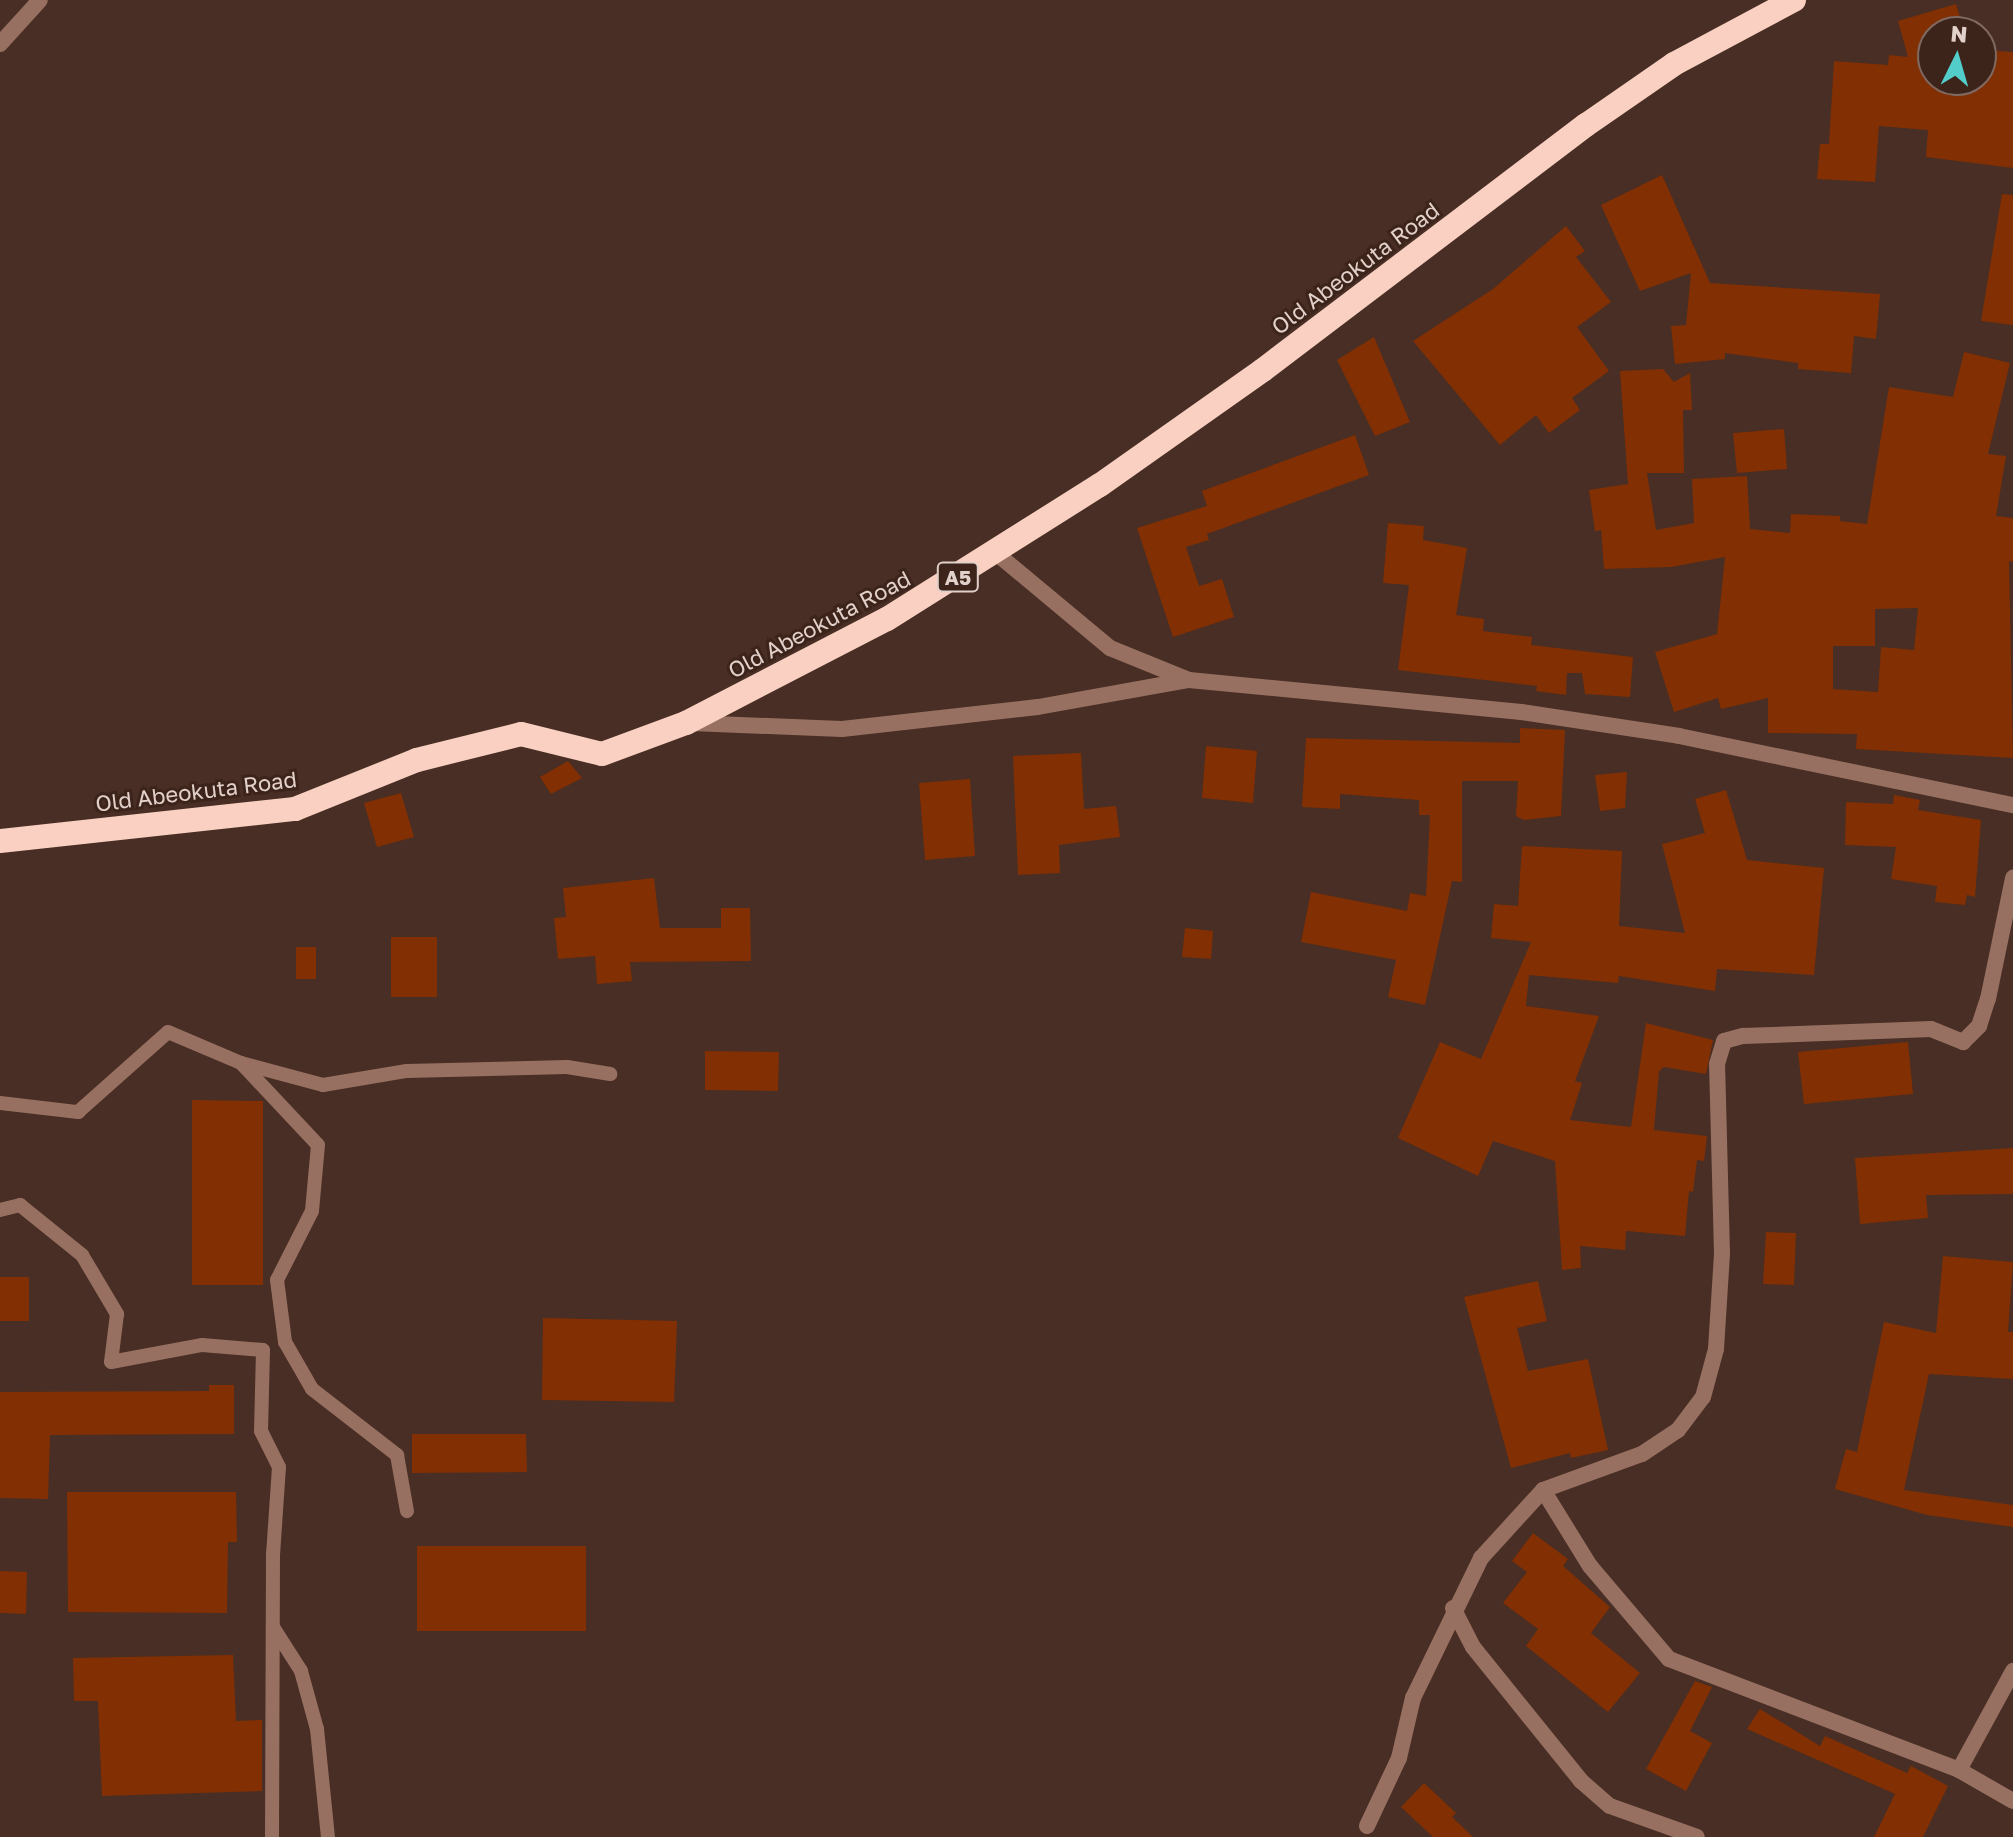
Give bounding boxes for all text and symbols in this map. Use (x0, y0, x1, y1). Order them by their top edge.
north arrow (1917, 16, 1997, 96)
text: N (1949, 19, 1968, 48)
street label: Old Abeokuta Road (1266, 196, 1444, 340)
road number: A5 (936, 561, 980, 593)
street label: Old Abeokuta Road (723, 565, 915, 683)
street label: Old Abeokuta Road (94, 766, 298, 816)

